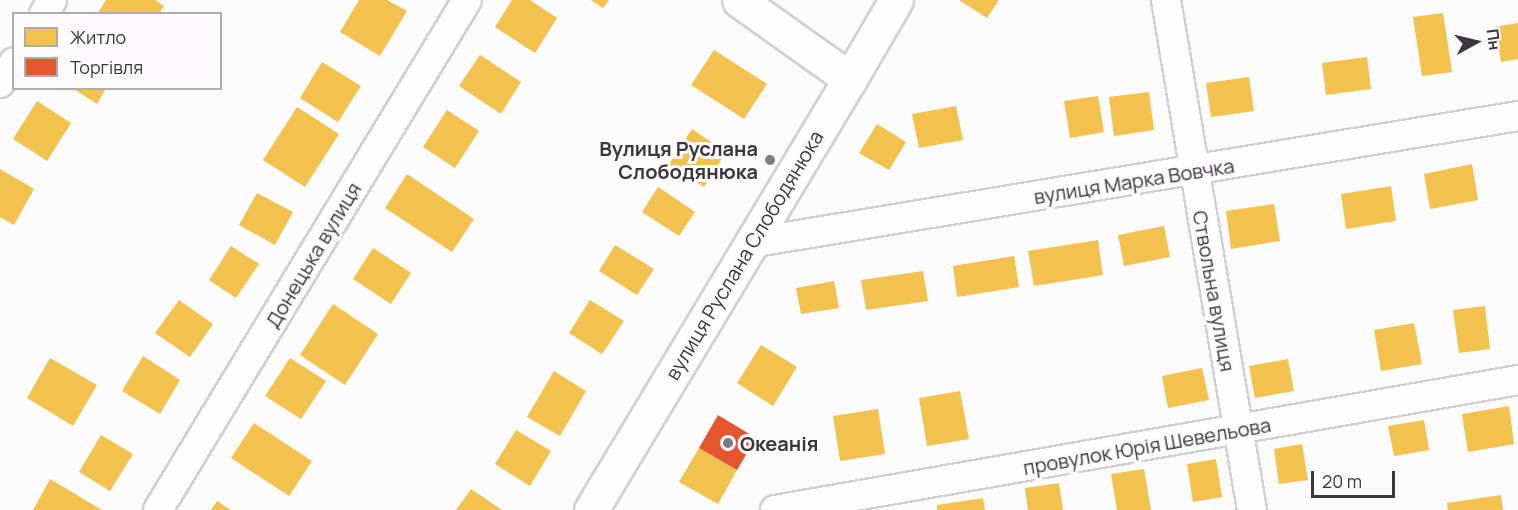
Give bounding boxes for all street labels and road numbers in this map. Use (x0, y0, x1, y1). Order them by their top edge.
street label: вулиця Руслана Слободянюка (660, 126, 828, 384)
street label: вулиця Марка Вовчка (1032, 153, 1236, 209)
street label: Донецька вулиця (260, 178, 366, 332)
street label: Ствольна вулиця (1188, 209, 1240, 373)
street label: провулок Юрія Шевельова (1021, 412, 1273, 480)

